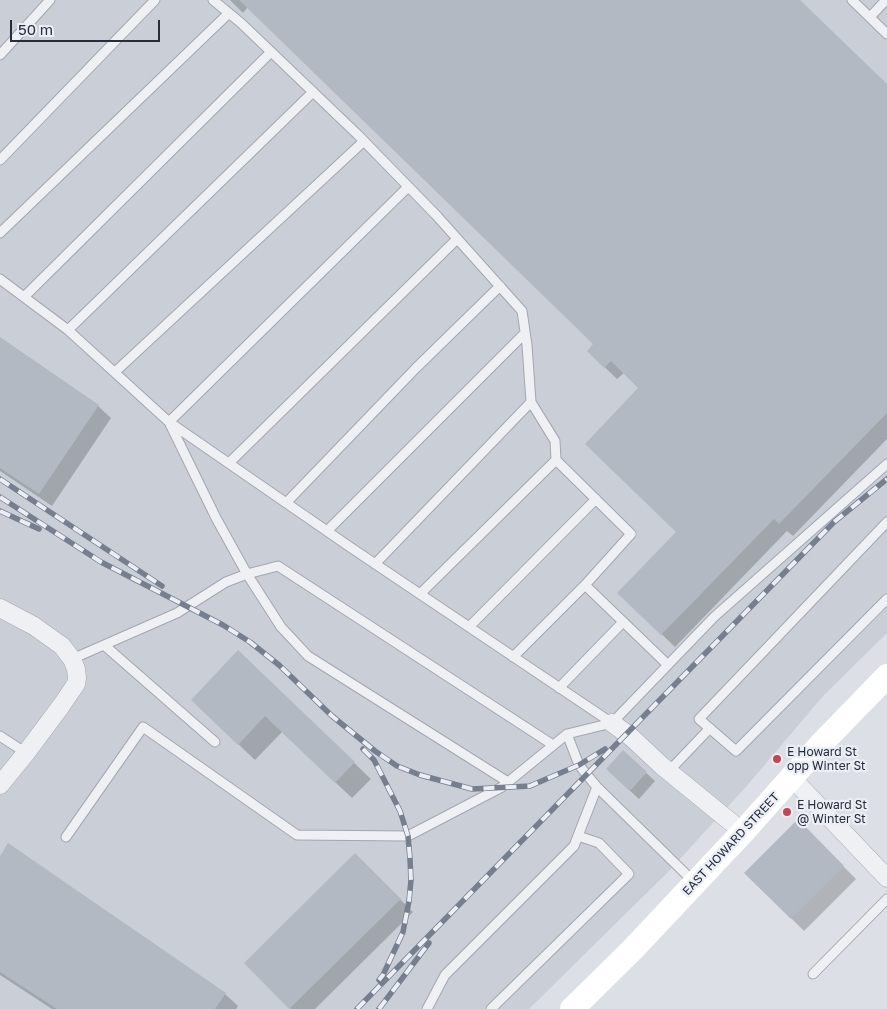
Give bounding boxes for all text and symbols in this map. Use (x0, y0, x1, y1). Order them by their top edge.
scale bar (12, 10, 162, 42)
text: 50 m (18, 20, 53, 38)
place label: E Howard St opp Winter St (787, 745, 866, 773)
marker: E Howard St opp Winter St (771, 753, 783, 765)
street label: EAST HOWARD STREET (680, 790, 782, 898)
place label: E Howard St @ Winter St (797, 798, 867, 826)
marker: E Howard St @ Winter St (781, 806, 793, 818)

